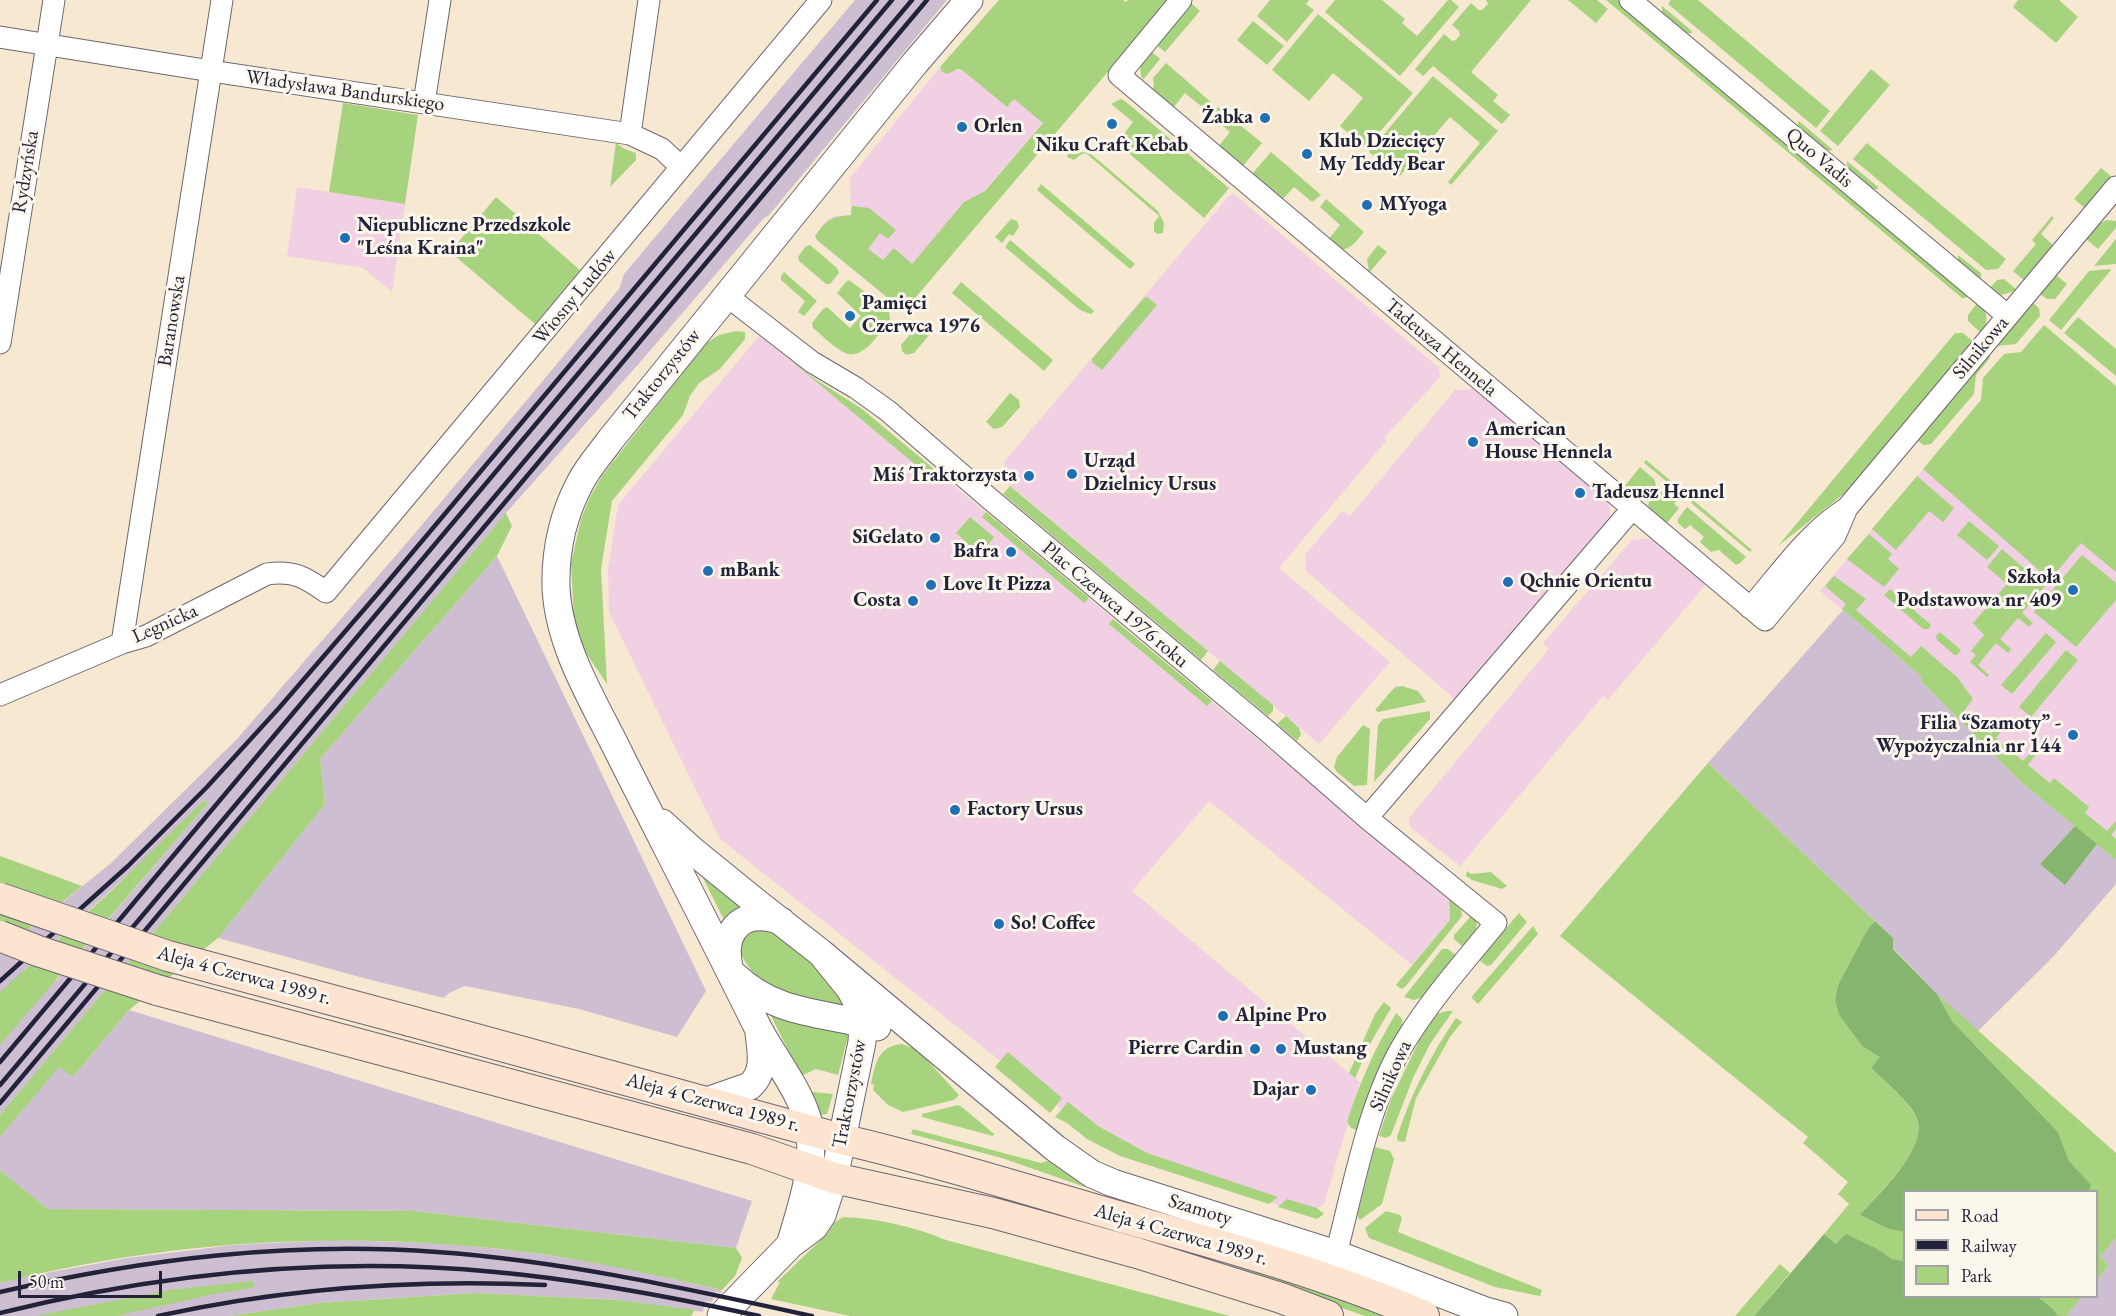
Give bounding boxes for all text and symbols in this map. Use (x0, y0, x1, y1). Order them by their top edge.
street label: Władysława Bandurskiego (244, 65, 446, 117)
place label: Żabka (1202, 106, 1253, 130)
marker: Żabka (1258, 111, 1272, 125)
place label: Orlen (974, 115, 1023, 139)
marker: Niku Craft Kebab (1105, 117, 1119, 131)
marker: Orlen (955, 120, 969, 134)
street label: Quo Vadis (1780, 123, 1858, 193)
street label: Rydzyńska (8, 129, 44, 215)
place label: Klub Dziecięcy My Teddy Bear (1319, 130, 1445, 177)
place label: Niku Craft Kebab (1036, 134, 1188, 158)
marker: Klub Dziecięcy My Teddy Bear (1300, 147, 1314, 161)
place label: MYyoga (1379, 193, 1447, 217)
marker: MYyoga (1360, 198, 1374, 212)
place label: Niepubliczne Przedszkole "Leśna Kraina" (357, 214, 571, 261)
marker: Niepubliczne Przedszkole "Leśna Kraina" (338, 231, 352, 245)
street label: Wiosny Ludów (528, 244, 622, 350)
street label: Baranowska (153, 274, 191, 368)
place label: Pamięci Czerwca 1976 (862, 292, 980, 339)
street label: Tadeusza Hennela (1380, 294, 1502, 402)
marker: Pamięci Czerwca 1976 (843, 309, 857, 323)
street label: Silnikowa (1948, 312, 2014, 384)
street label: Traktorzystów (618, 324, 706, 426)
place label: American House Hennela (1485, 418, 1612, 465)
marker: American House Hennela (1466, 435, 1480, 449)
place label: Urząd Dzielnicy Ursus (1084, 450, 1216, 497)
place label: Miś Traktorzysta (873, 464, 1017, 488)
marker: Urząd Dzielnicy Ursus (1065, 467, 1079, 481)
marker: Miś Traktorzysta (1022, 469, 1036, 483)
place label: Tadeusz Hennel (1592, 481, 1724, 505)
marker: Tadeusz Hennel (1573, 486, 1587, 500)
place label: SiGelato (852, 526, 923, 550)
marker: SiGelato (928, 531, 942, 545)
street label: Plac Czerwca 1976 roku (1037, 537, 1193, 673)
place label: Bafra (953, 540, 999, 564)
marker: Bafra (1004, 545, 1018, 559)
place label: mBank (720, 559, 780, 583)
marker: mBank (701, 564, 715, 578)
place label: Szkoła Podstawowa nr 409 (1897, 566, 2061, 613)
place label: Qchnie Orientu (1520, 570, 1652, 594)
place label: Love It Pizza (943, 573, 1051, 597)
marker: Qchnie Orientu (1501, 575, 1515, 589)
marker: Love It Pizza (924, 578, 938, 592)
marker: Szkoła Podstawowa nr 409 (2066, 583, 2080, 597)
place label: Costa (853, 589, 901, 613)
marker: Costa (906, 594, 920, 608)
street label: Legnicka (129, 599, 201, 649)
place label: Filia “Szamoty” - Wypożyczalnia nr 144 (1876, 712, 2061, 759)
marker: Filia “Szamoty” - Wypożyczalnia nr 144 (2066, 728, 2080, 742)
place label: Factory Ursus (967, 798, 1083, 822)
marker: Factory Ursus (948, 803, 962, 817)
place label: So! Coffee (1011, 912, 1095, 936)
marker: So! Coffee (992, 917, 1006, 931)
street label: Aleja 4 Czerwca 1989 r. (154, 941, 334, 1011)
place label: Alpine Pro (1235, 1004, 1327, 1028)
marker: Alpine Pro (1216, 1009, 1230, 1023)
street label: Traktorzystów (828, 1037, 872, 1151)
place label: Pierre Cardin (1128, 1037, 1243, 1061)
place label: Mustang (1293, 1037, 1367, 1061)
street label: Silnikowa (1365, 1037, 1417, 1115)
marker: Pierre Cardin (1248, 1042, 1262, 1056)
marker: Mustang (1274, 1042, 1288, 1056)
street label: Aleja 4 Czerwca 1989 r. (623, 1068, 803, 1138)
place label: Dajar (1253, 1078, 1299, 1102)
marker: Dajar (1304, 1083, 1318, 1097)
street label: Szamoty (1165, 1189, 1235, 1231)
legend (1903, 1190, 2098, 1298)
street label: Aleja 4 Czerwca 1989 r. (1091, 1199, 1271, 1271)
text: Road (1961, 1204, 1999, 1227)
text: Railway (1961, 1234, 2017, 1257)
scale bar (21, 1259, 165, 1297)
text: Park (1961, 1264, 1992, 1287)
text: 50 m (29, 1270, 64, 1293)

